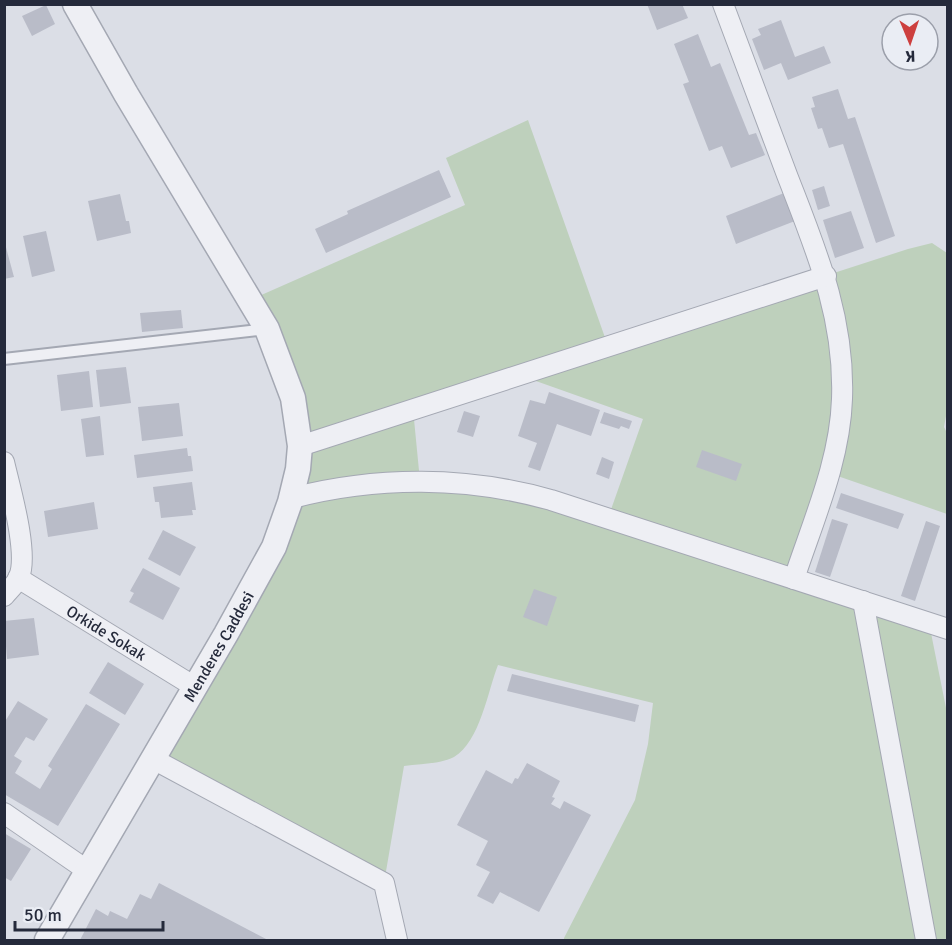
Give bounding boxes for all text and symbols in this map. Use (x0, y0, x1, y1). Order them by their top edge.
north arrow (880, 12, 940, 72)
text: K (905, 46, 916, 66)
street label: Menderes Caddesi (180, 588, 259, 706)
street label: Orkide Sokak (62, 601, 150, 666)
scale bar (15, 894, 164, 932)
text: 50 m (24, 904, 62, 926)

